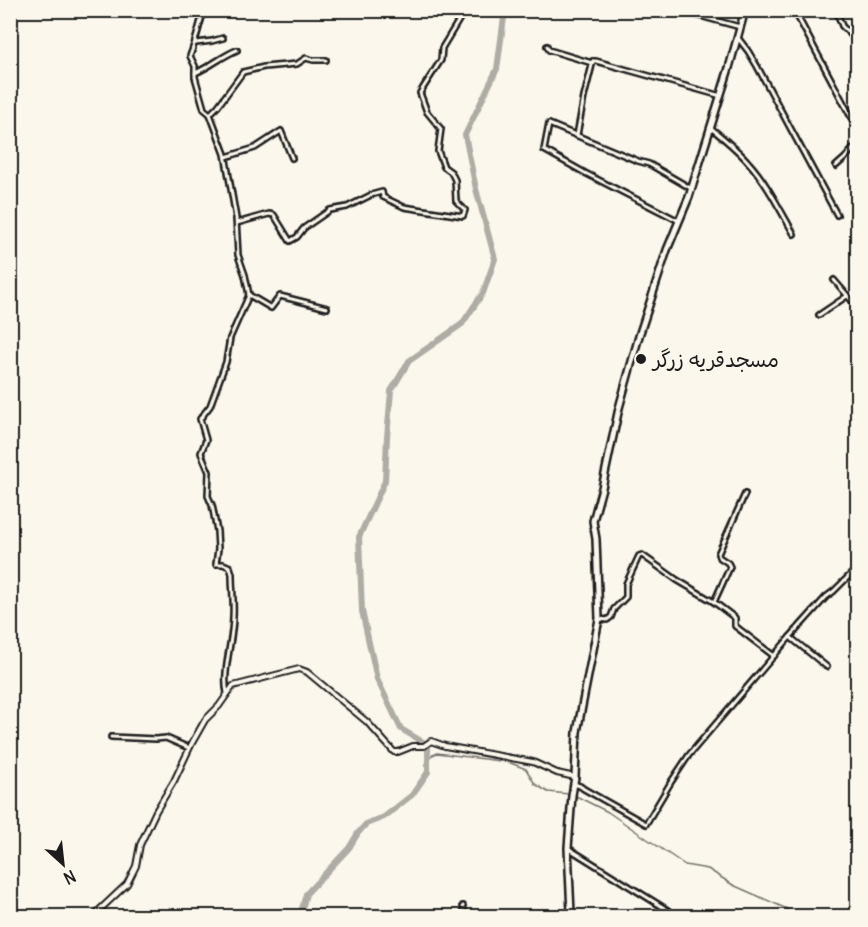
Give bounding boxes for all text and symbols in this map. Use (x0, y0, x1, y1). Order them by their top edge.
place label: مسجدقریه زرگر (651, 346, 779, 373)
marker: مسجدقریه زرگر (634, 352, 648, 366)
north arrow (33, 834, 93, 894)
text: N (60, 866, 79, 889)

